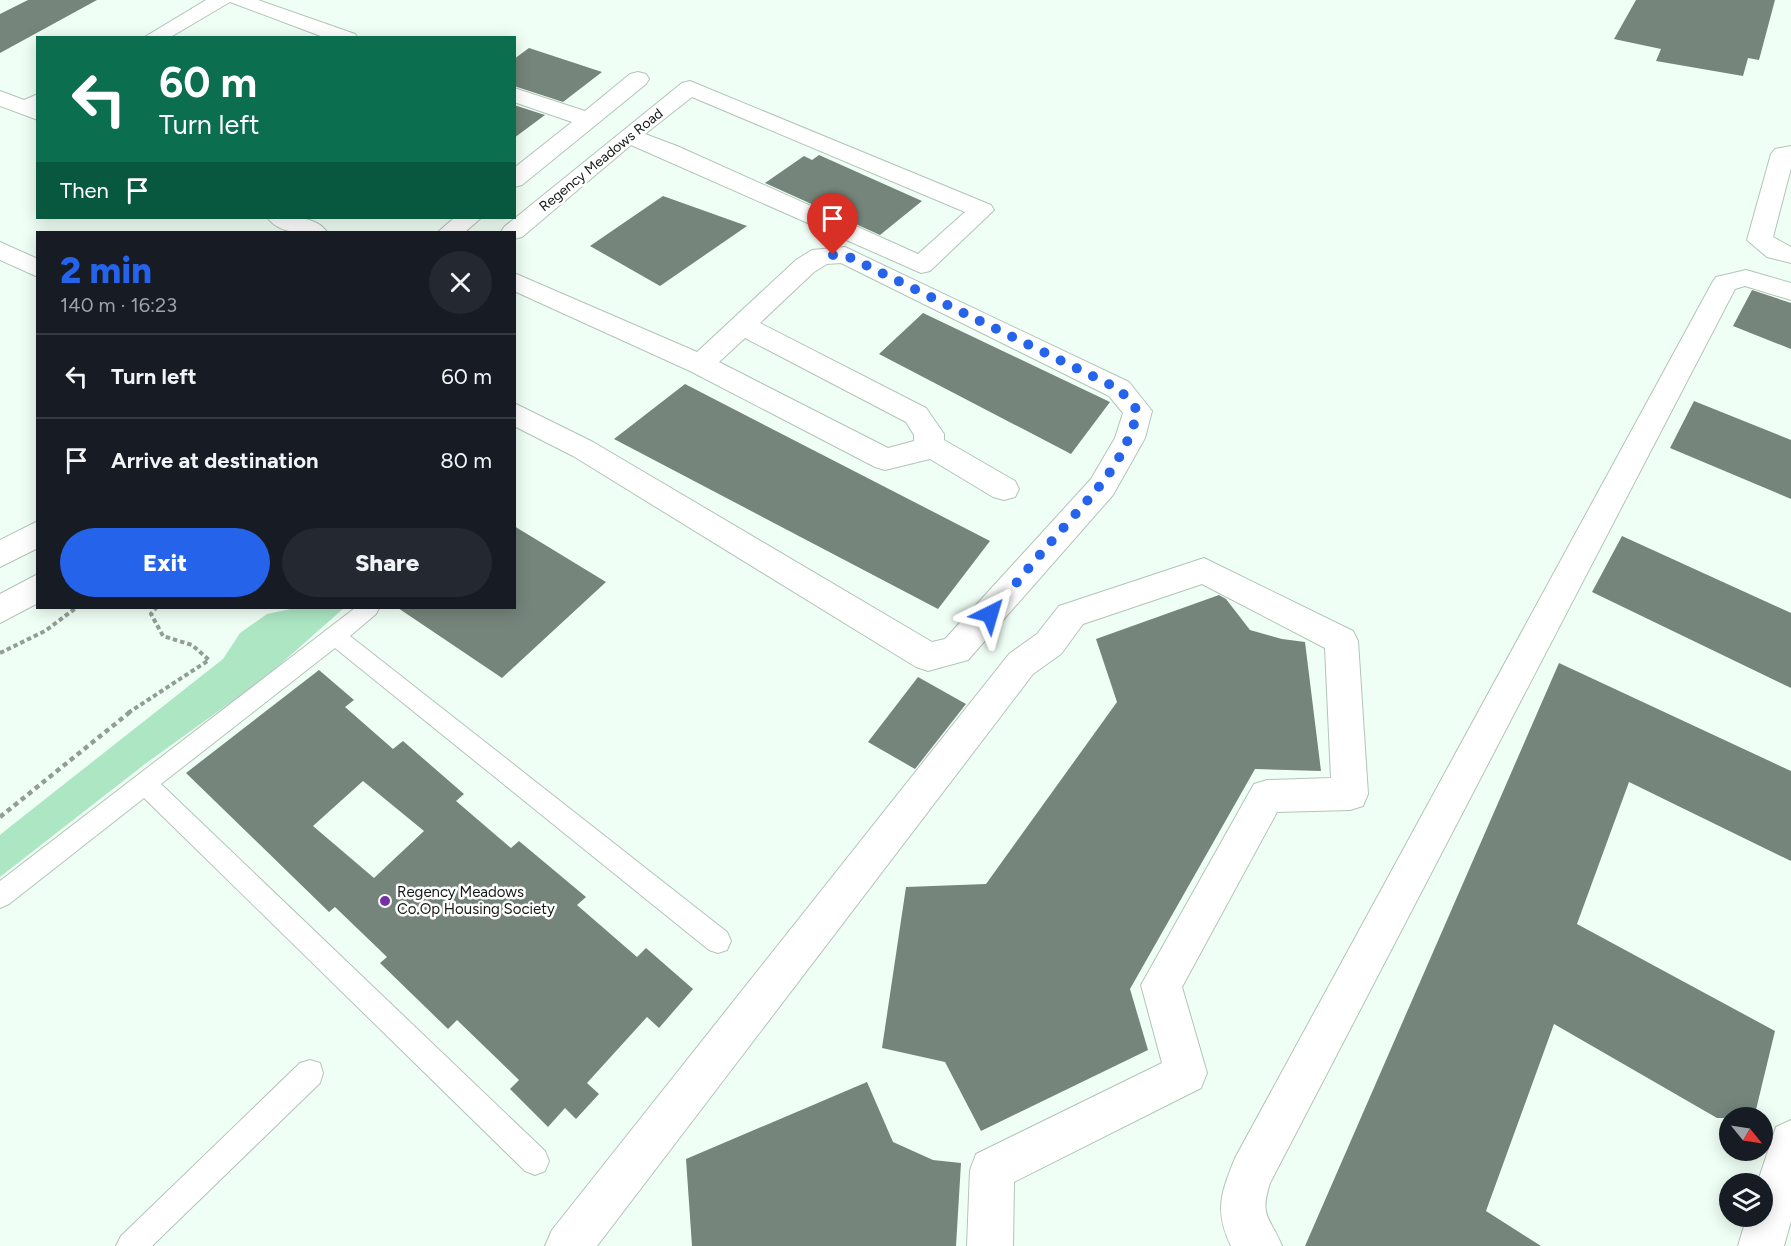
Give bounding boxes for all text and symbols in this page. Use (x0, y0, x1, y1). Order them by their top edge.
text: 60 m (159, 57, 257, 108)
icon: left (60, 60, 138, 138)
street label: Regency Meadows Road (536, 105, 666, 215)
text: Turn left (159, 108, 259, 141)
icon: arrive (121, 174, 154, 207)
text: Then (60, 177, 109, 204)
pin (807, 193, 858, 255)
icon: arrive (816, 202, 849, 235)
text: 2 min (60, 249, 152, 292)
button: close (429, 251, 492, 314)
text: 140 m · 16:23 (60, 293, 177, 317)
icon: left (60, 360, 93, 393)
text: Turn left (111, 363, 197, 390)
text: 60 m (441, 363, 492, 390)
icon: arrive (60, 444, 93, 477)
text: Arrive at destination (111, 447, 319, 474)
text: 80 m (440, 447, 492, 474)
button: Exit (60, 528, 270, 597)
button: Share (282, 528, 492, 597)
position arrow (958, 582, 1022, 646)
place label: Regency Meadows Co.Op Housing Society (397, 883, 555, 918)
marker: Regency Meadows Co.Op Housing Society (378, 894, 392, 908)
north arrow (1719, 1107, 1773, 1161)
map controls (1719, 1107, 1773, 1227)
button: layers (1719, 1173, 1773, 1227)

